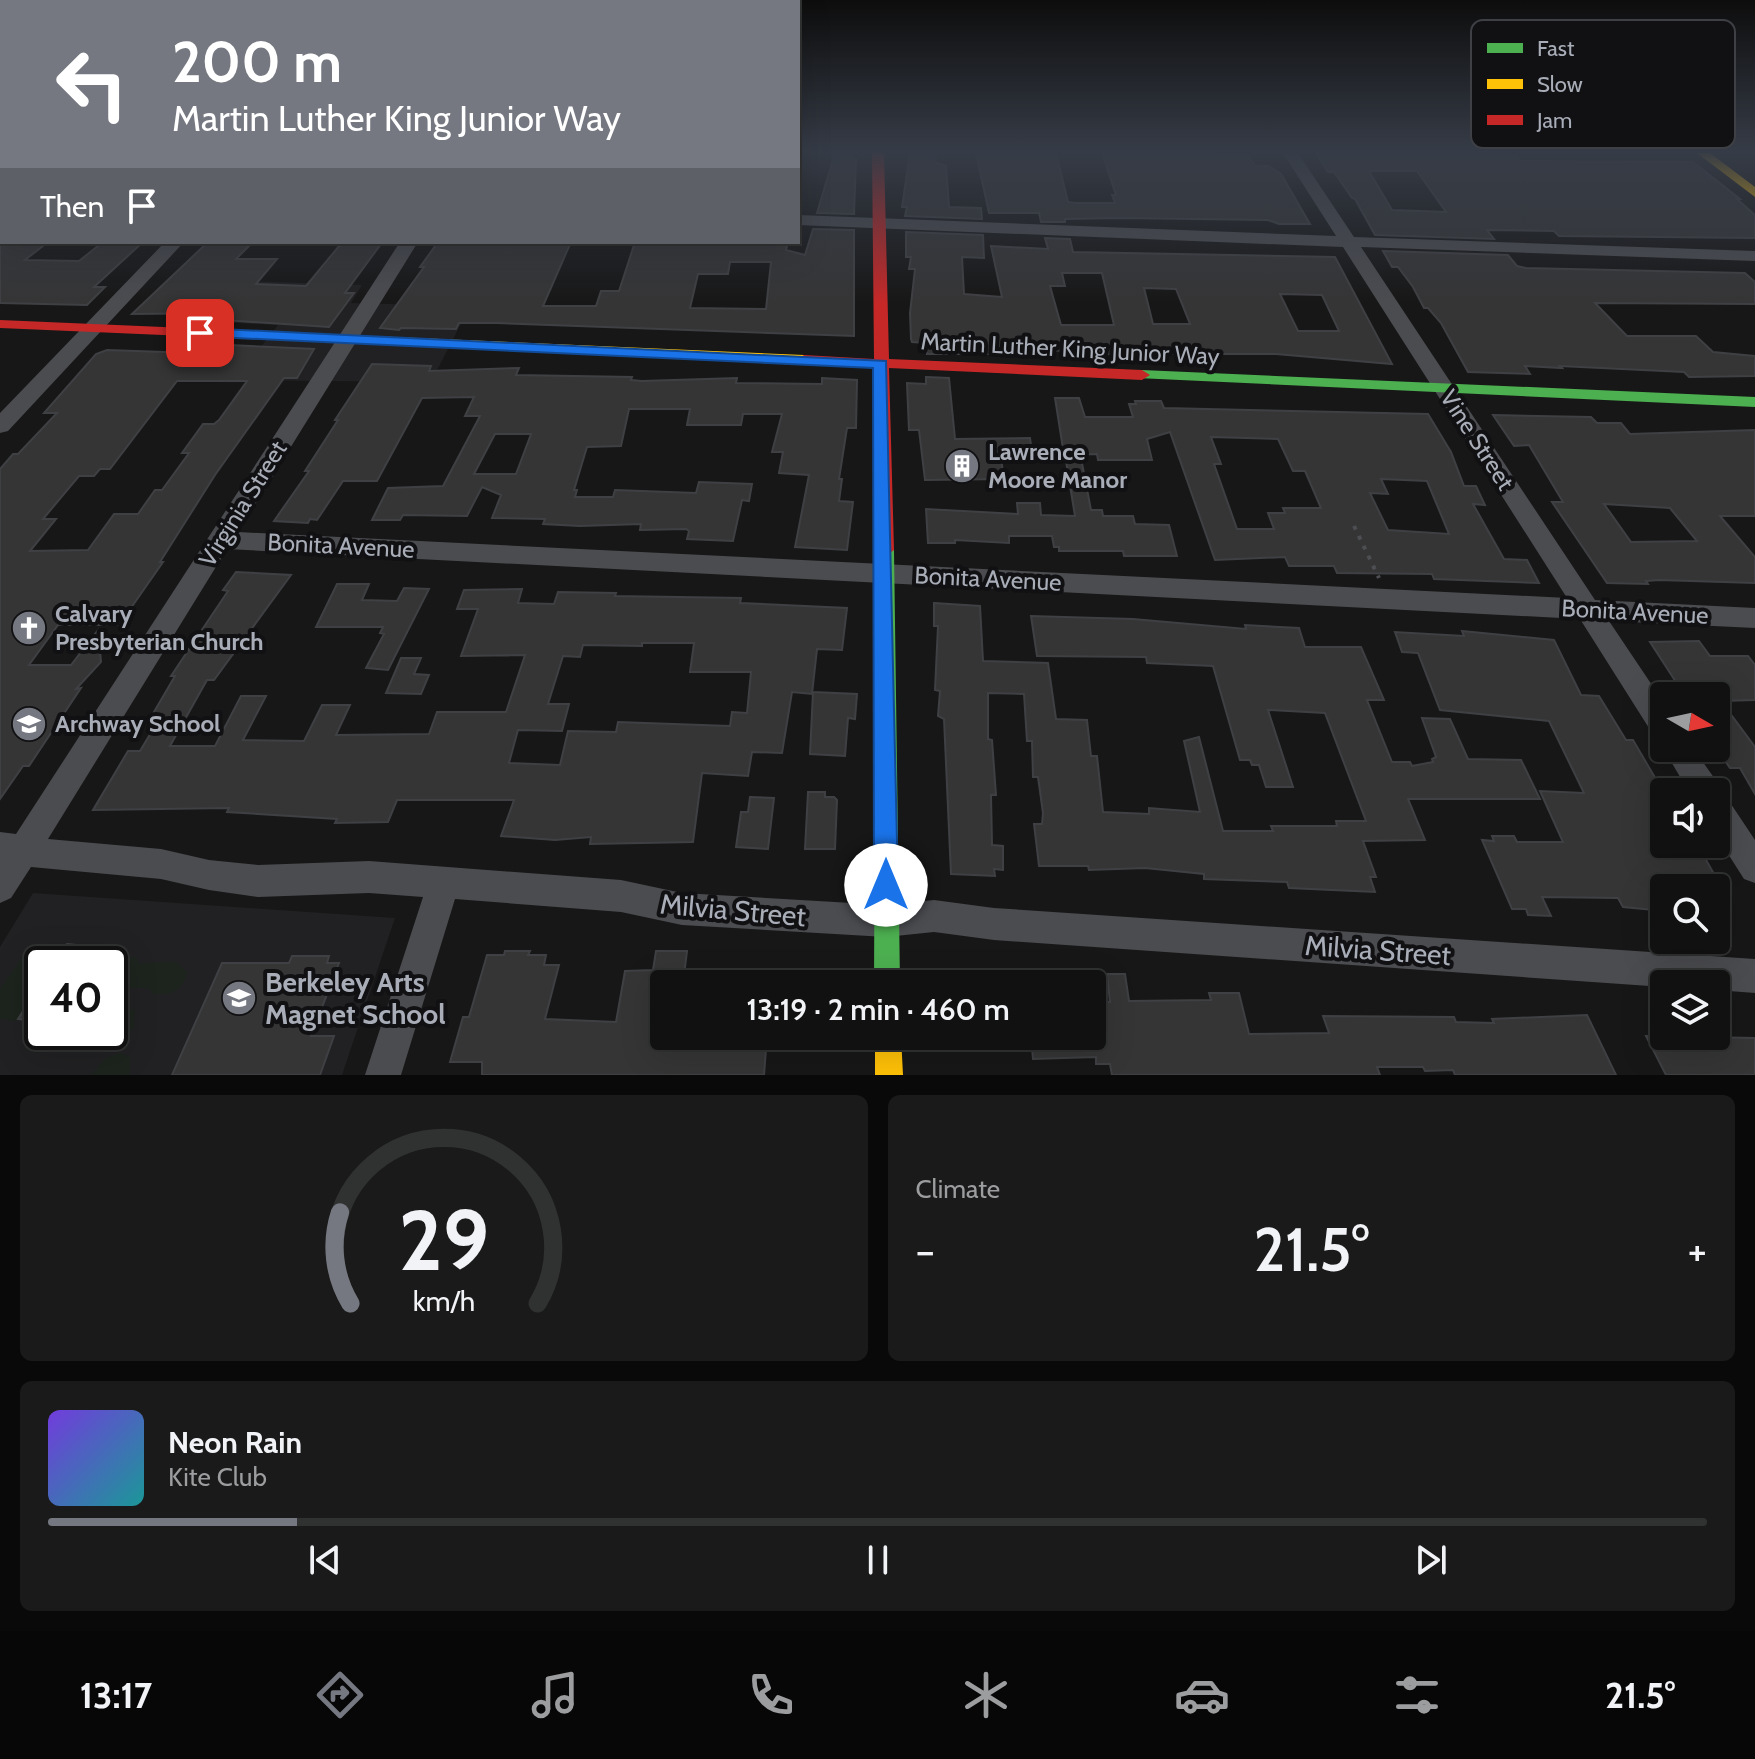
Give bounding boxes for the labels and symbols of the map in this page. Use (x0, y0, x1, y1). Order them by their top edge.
legend (1471, 20, 1735, 148)
text: Fast (1537, 35, 1575, 62)
text: Slow (1537, 71, 1583, 98)
text: Jam (1536, 107, 1572, 134)
pin (166, 299, 234, 367)
street label: Martin Luther King Junior Way (920, 326, 1220, 371)
street label: Vine Street (1434, 384, 1521, 495)
street label: Virginia Street (192, 435, 293, 572)
place label: Lawrence Moore Manor (988, 437, 1127, 494)
building icon: Lawrence Moore Manor (943, 447, 981, 485)
street label: Bonita Avenue (267, 527, 415, 564)
street label: Bonita Avenue (914, 560, 1062, 597)
street label: Bonita Avenue (1561, 593, 1709, 630)
place label: Calvary Presbyterian Church (55, 599, 263, 656)
church icon: Calvary Presbyterian Church (10, 609, 48, 647)
north arrow (1650, 682, 1730, 762)
school or university icon: Archway School (10, 705, 48, 743)
place label: Archway School (55, 709, 220, 738)
position arrow (844, 843, 928, 927)
street label: Milvia Street (659, 887, 807, 933)
street label: Milvia Street (1304, 928, 1452, 972)
speed limit sign: 40 (24, 946, 128, 1050)
place label: Berkeley Arts Magnet School (265, 965, 446, 1031)
school or university icon: Berkeley Arts Magnet School (220, 979, 258, 1017)

